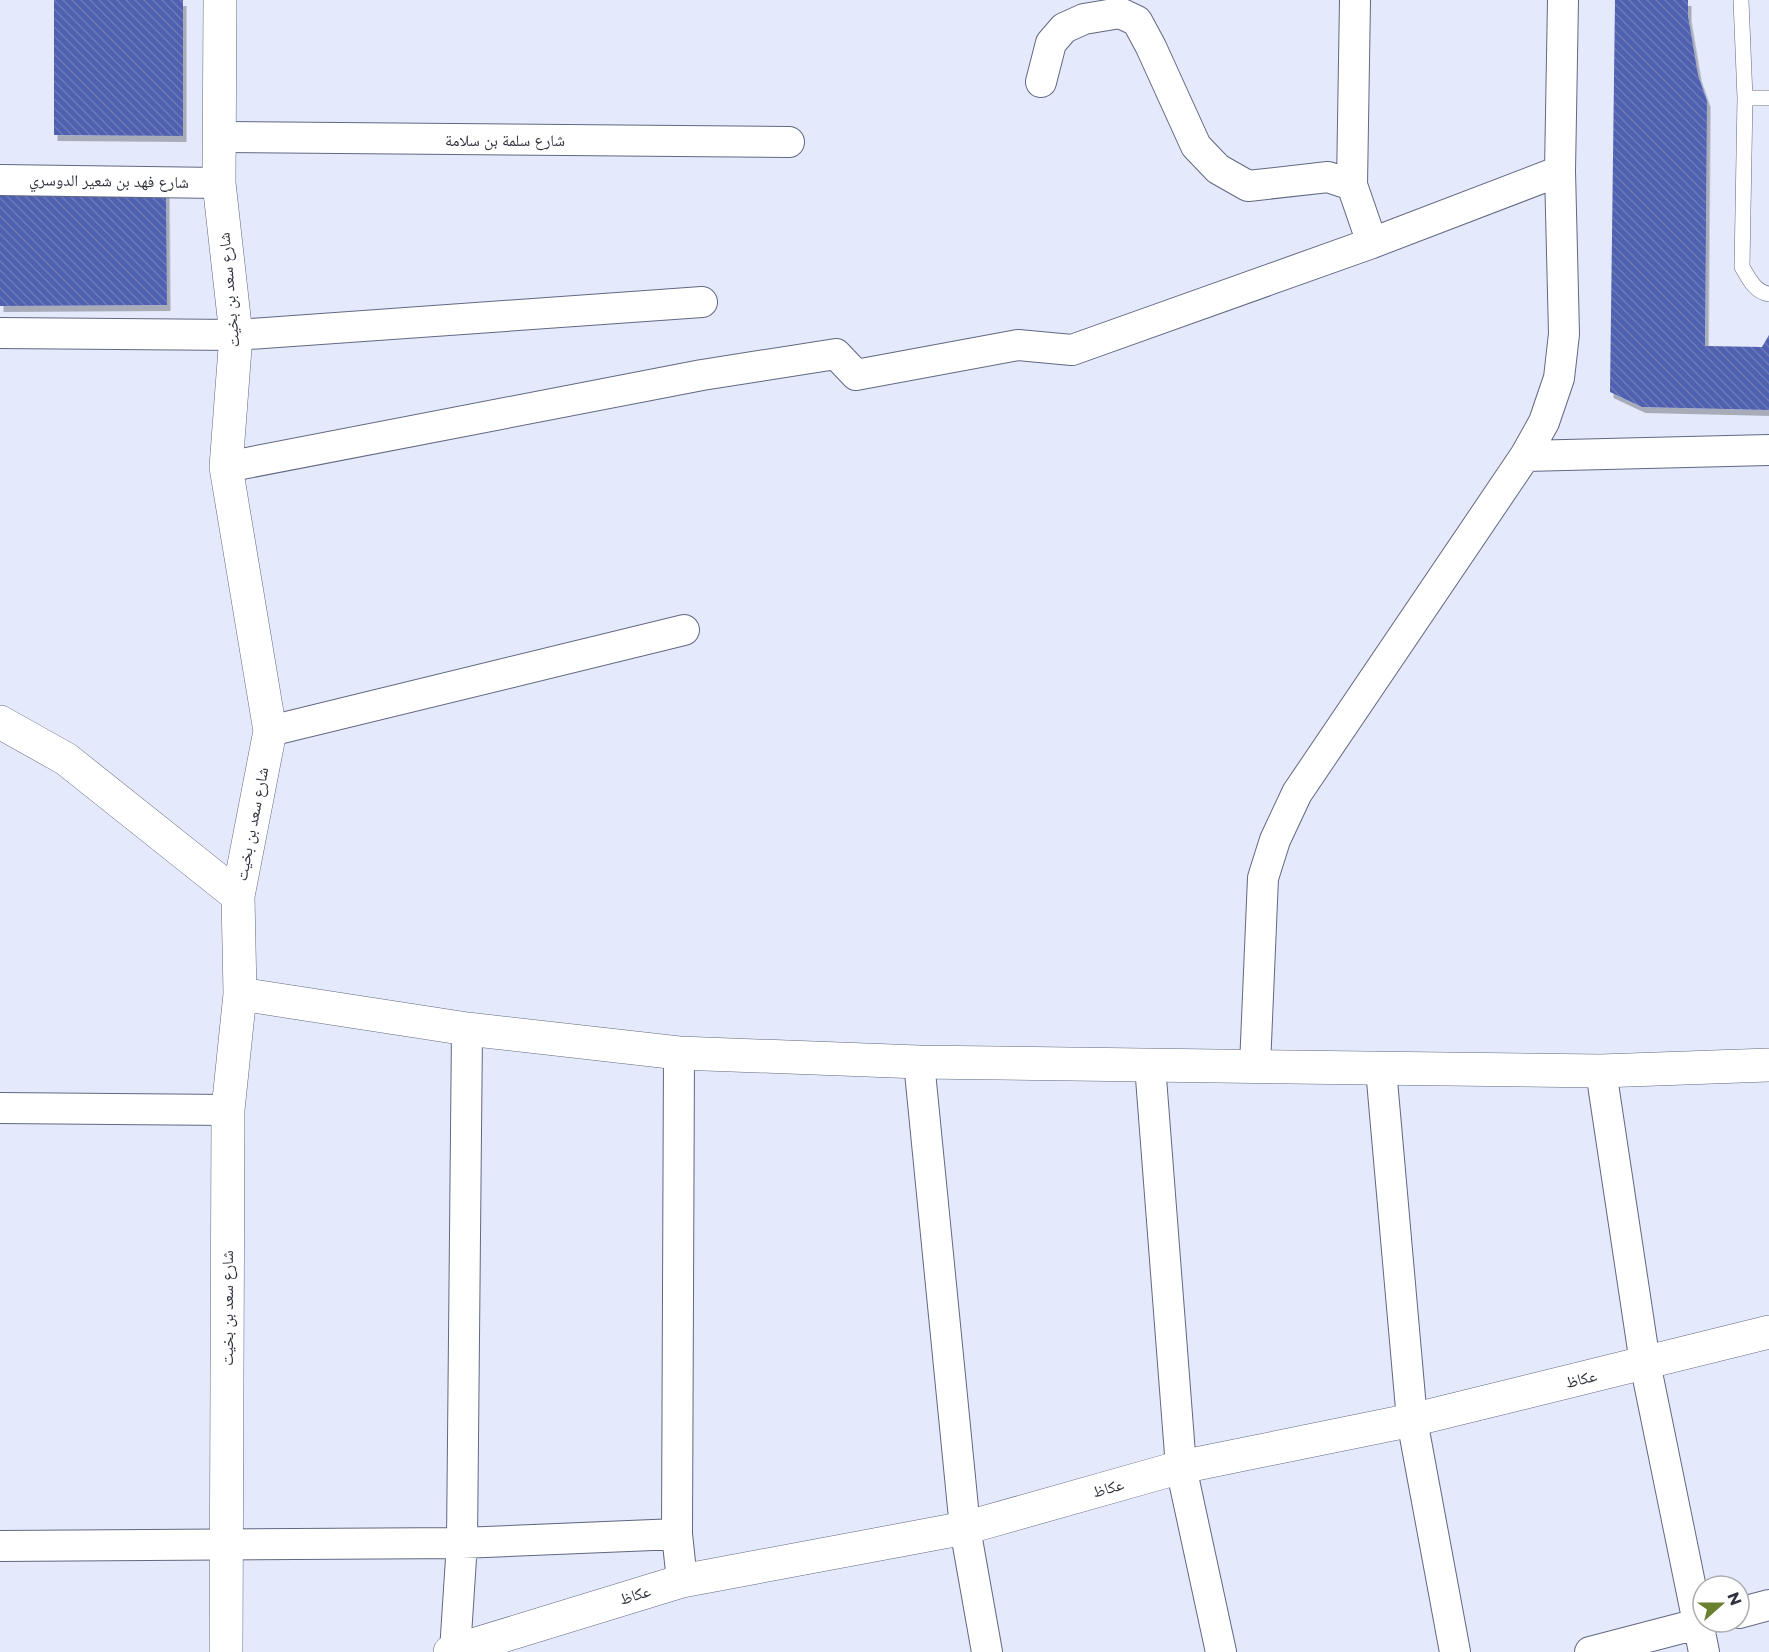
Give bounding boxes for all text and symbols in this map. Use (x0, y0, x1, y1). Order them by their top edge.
street label: شارع سلمة بن سلامة (445, 131, 565, 151)
street label: شارع فهد بن شعير الدوسري (29, 170, 189, 195)
street label: شارع سعد بن بخيت (215, 232, 244, 348)
street label: شارع سعد بن بخيت (232, 766, 273, 883)
street label: شارع سعد بن بخيت (218, 1250, 238, 1366)
street label: عكاظ (1563, 1366, 1599, 1392)
street label: عكاظ (1090, 1474, 1126, 1502)
north arrow (1691, 1574, 1751, 1634)
street label: عكاظ (617, 1581, 653, 1609)
text: N (1723, 1589, 1746, 1608)

